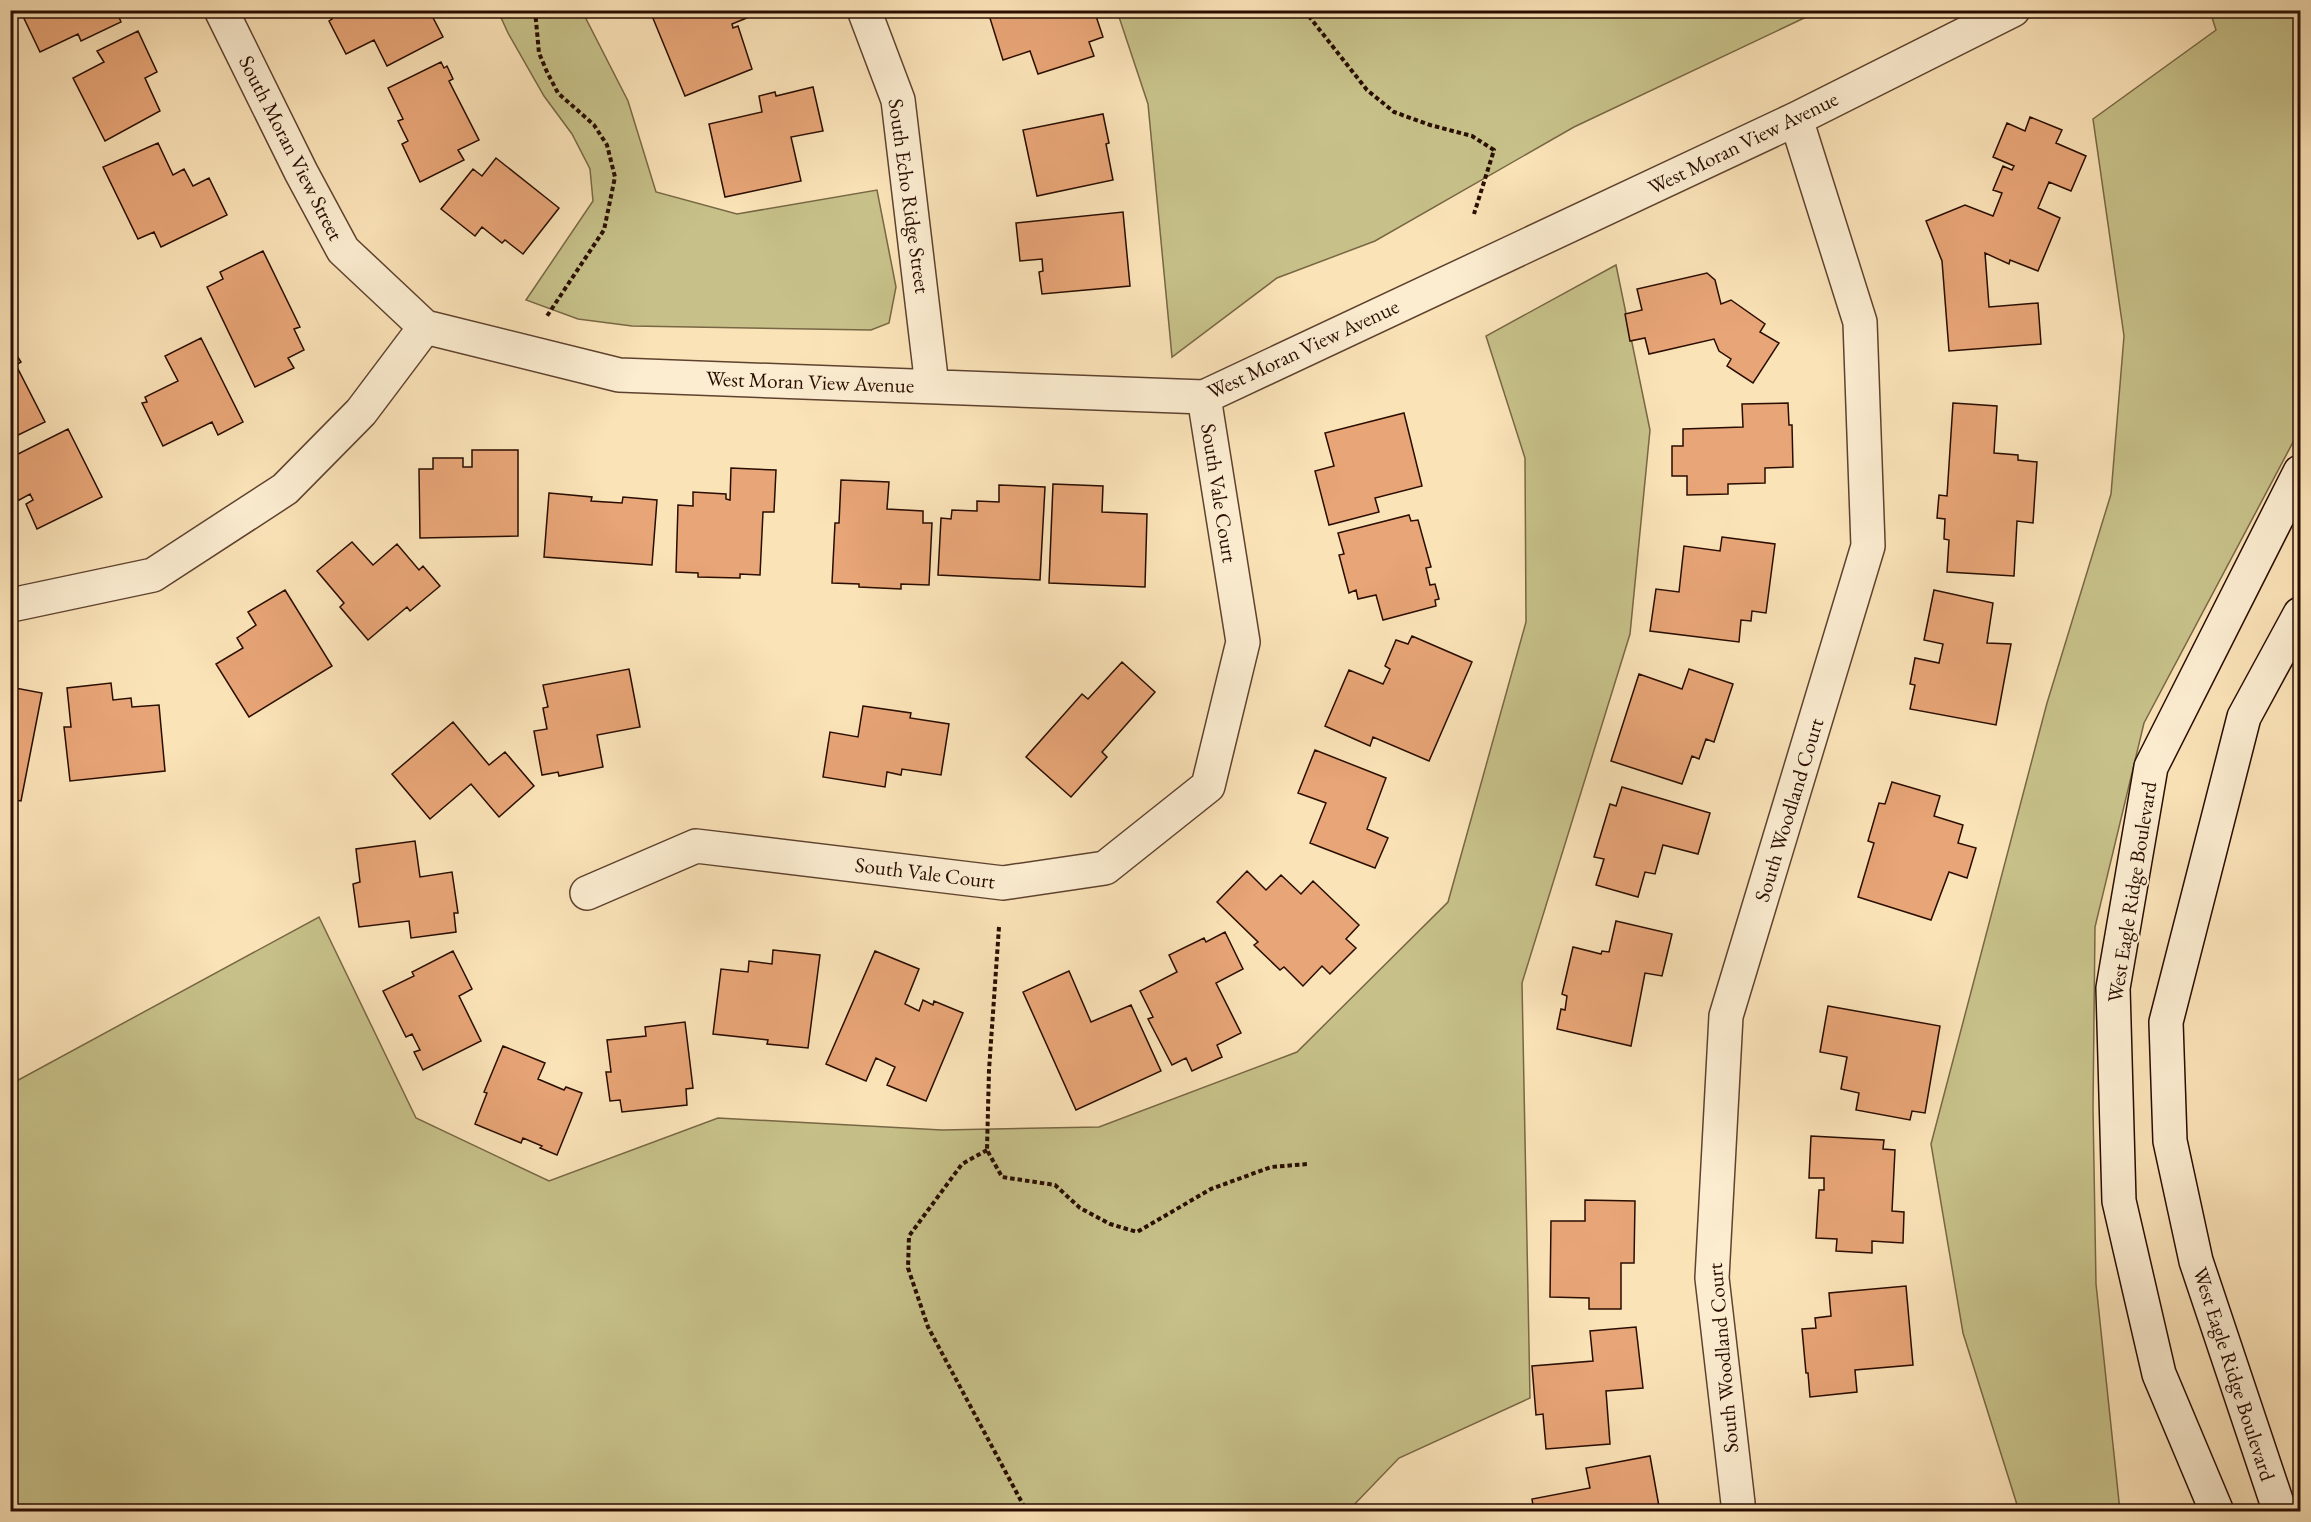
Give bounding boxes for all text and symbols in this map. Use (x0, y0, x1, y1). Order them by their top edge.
street label: South Moran View Street (233, 51, 350, 245)
street label: West Moran View Avenue (1643, 85, 1842, 200)
street label: South Echo Ridge Street (882, 97, 937, 296)
street label: West Moran View Avenue (1203, 292, 1403, 405)
street label: West Moran View Avenue (705, 364, 915, 399)
street label: South Vale Court (1195, 421, 1244, 565)
street label: South Woodland Court (1748, 714, 1829, 905)
street label: West Eagle Ridge Boulevard (2101, 779, 2162, 1004)
street label: South Vale Court (854, 851, 997, 895)
street label: South Woodland Court (1701, 1261, 1744, 1454)
street label: West Eagle Ridge Boulevard (2187, 1263, 2282, 1485)

